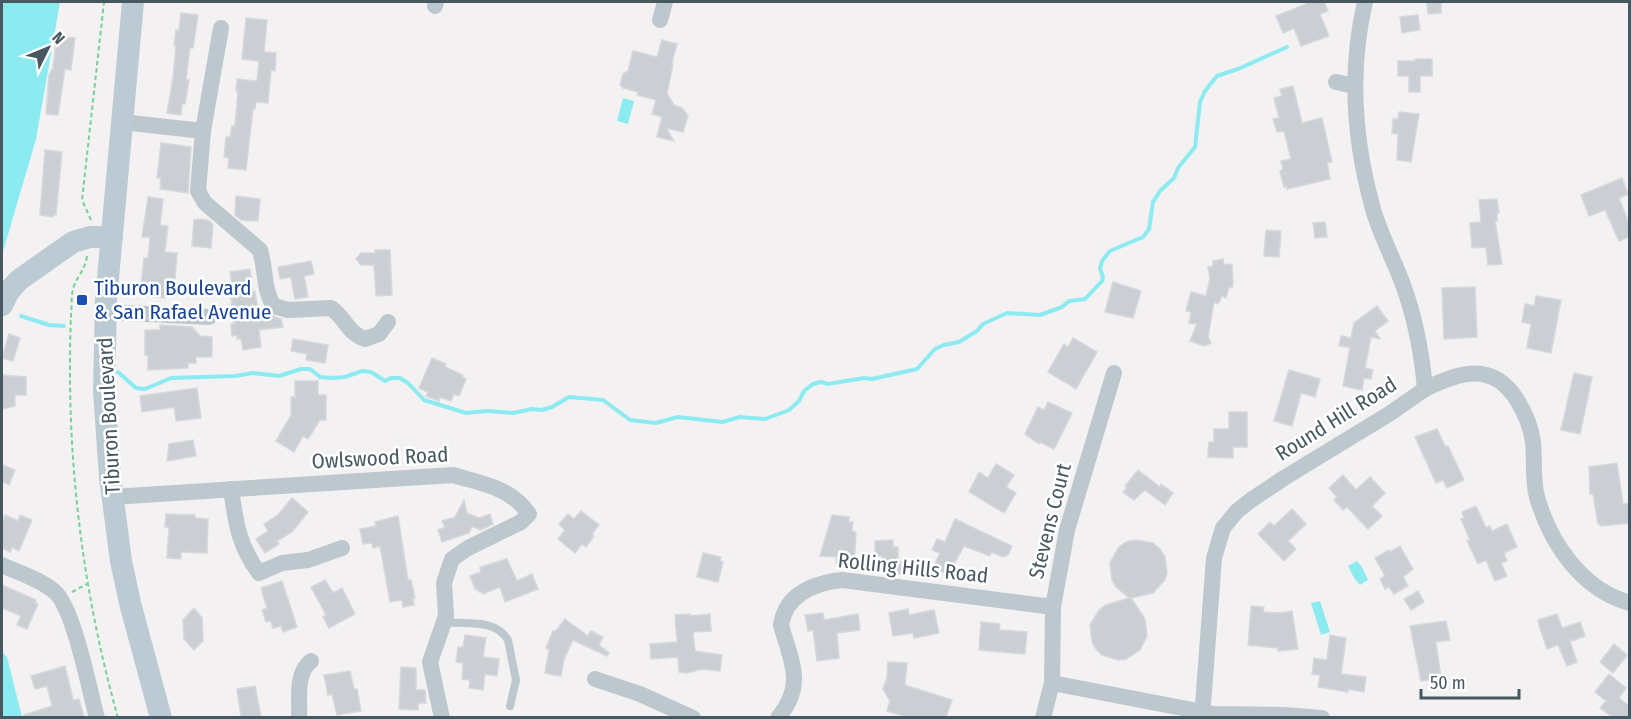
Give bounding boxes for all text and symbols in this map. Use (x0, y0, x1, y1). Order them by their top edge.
north arrow (18, 18, 78, 78)
text: N (48, 28, 69, 48)
place label: Tiburon Boulevard & San Rafael Avenue (94, 275, 271, 325)
marker: Tiburon Boulevard & San Rafael Avenue (75, 293, 89, 307)
street label: Tiburon Boulevard (92, 337, 126, 495)
street label: Round Hill Road (1271, 371, 1401, 467)
street label: Owlswood Road (311, 441, 449, 475)
street label: Stevens Court (1023, 460, 1077, 582)
street label: Rolling Hills Road (837, 547, 989, 589)
scale bar (1421, 662, 1518, 700)
text: 50 m (1430, 672, 1466, 694)

